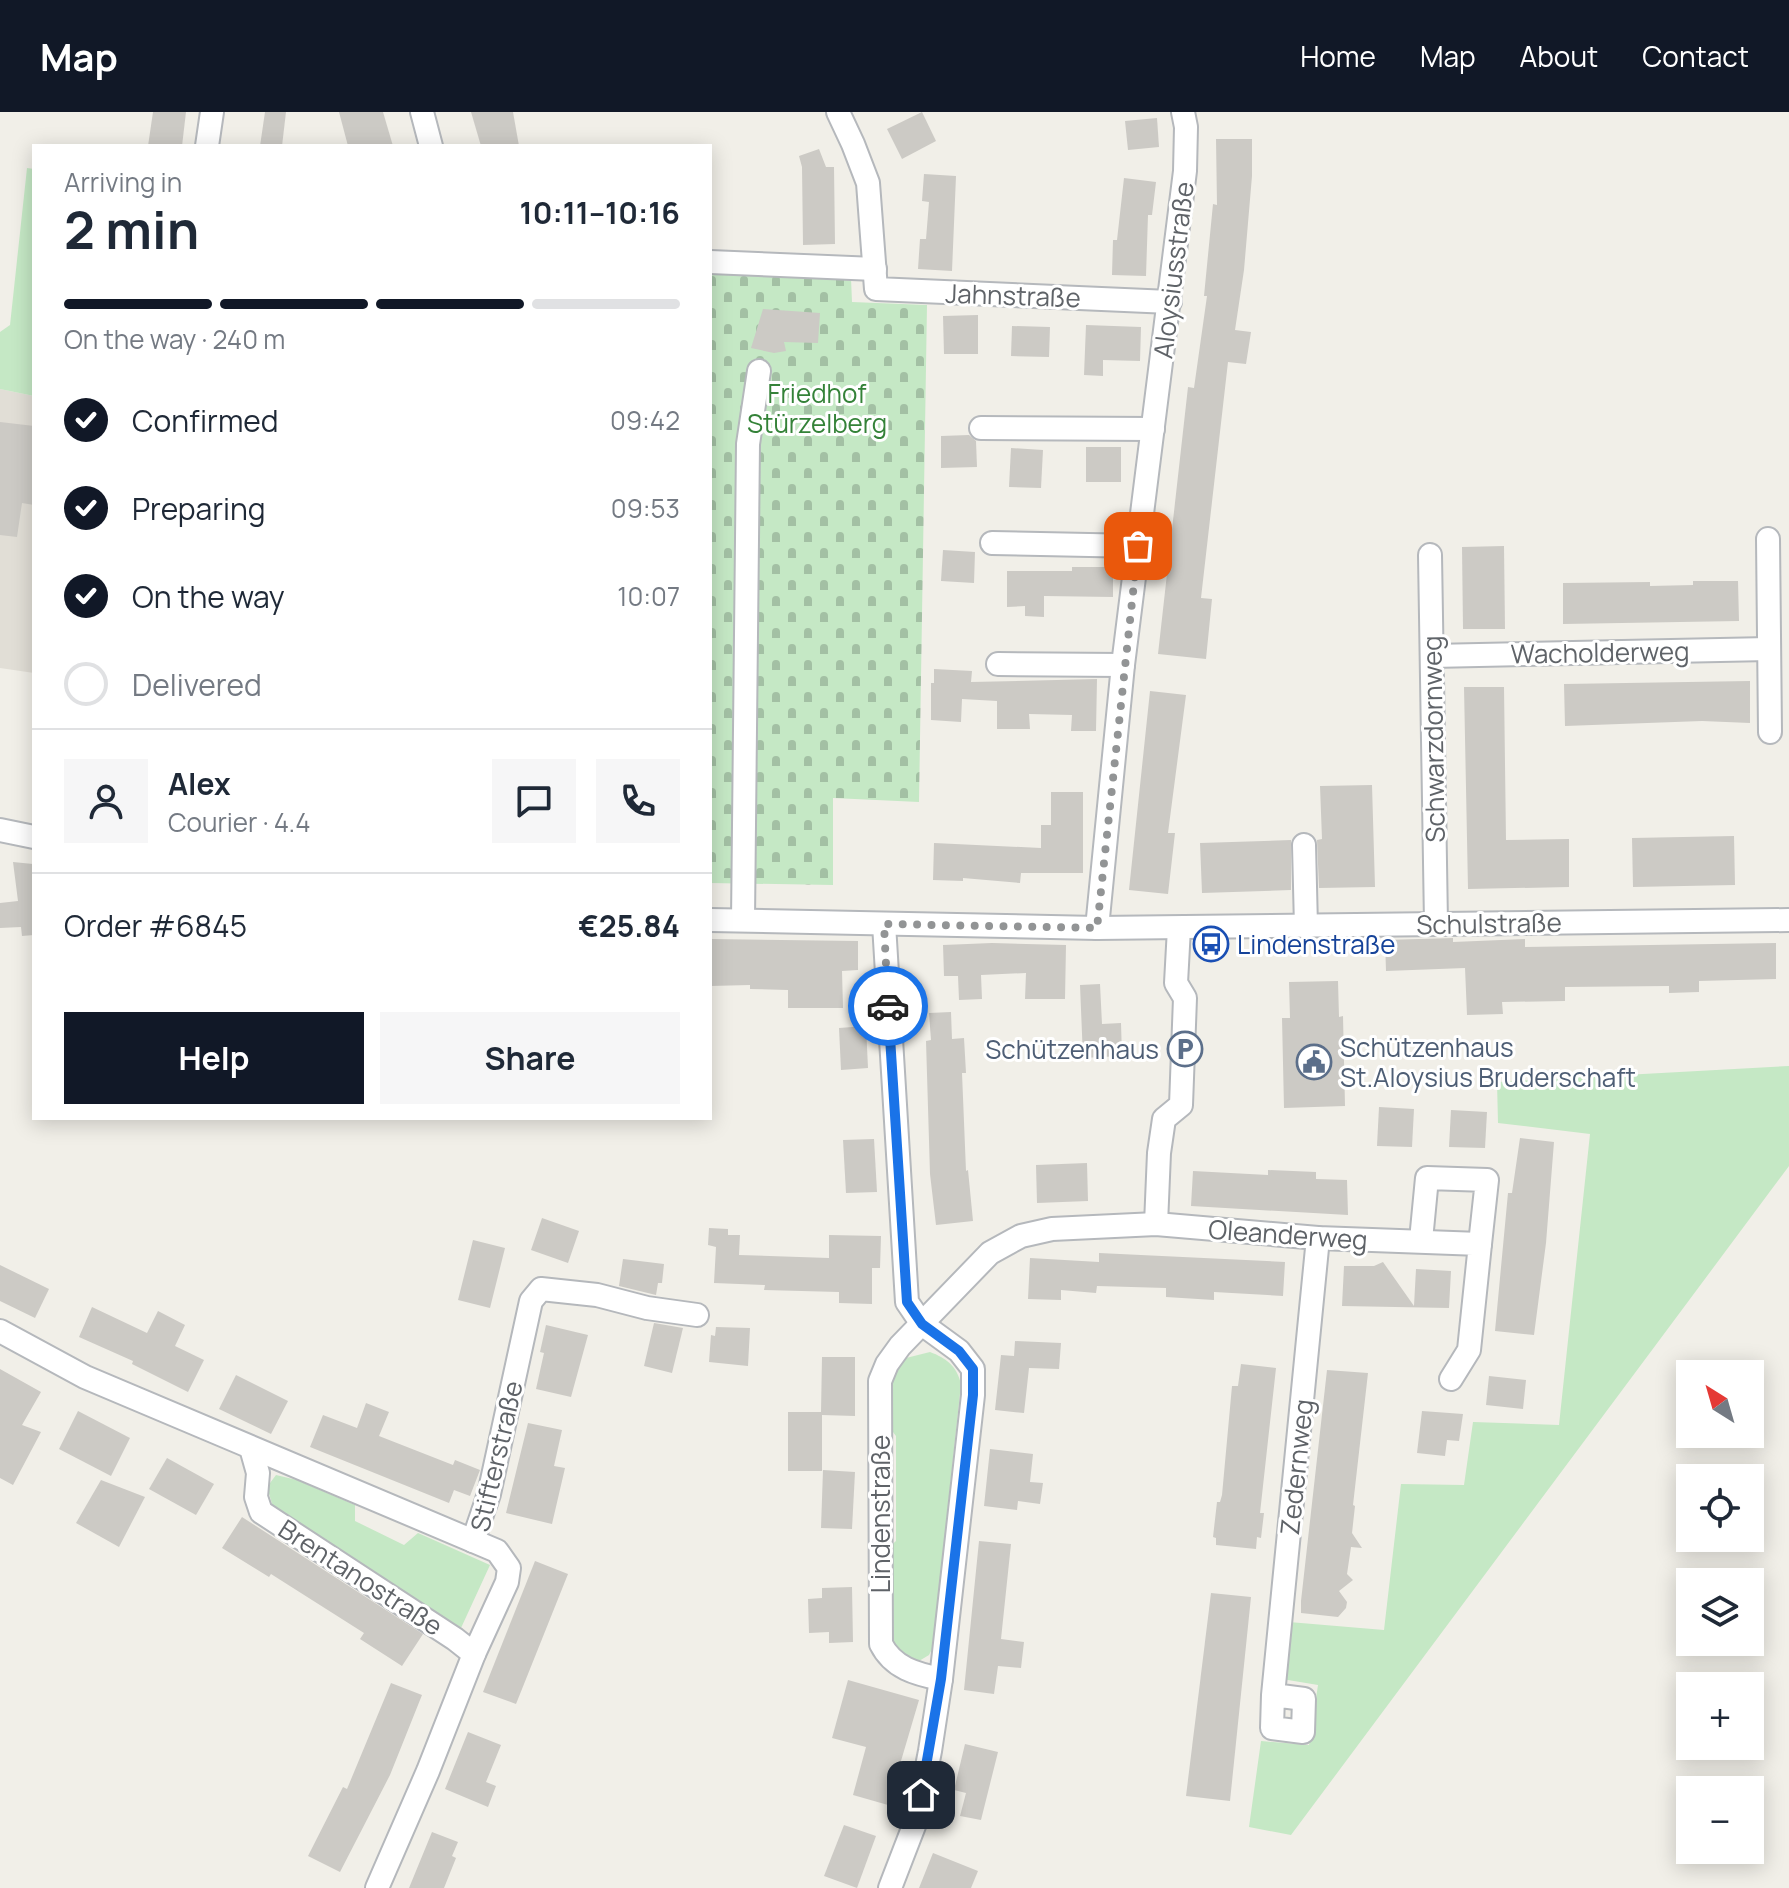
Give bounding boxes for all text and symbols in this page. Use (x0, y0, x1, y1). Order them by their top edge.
text: Map (40, 30, 118, 82)
text: Home (1300, 37, 1376, 75)
text: Map (1420, 37, 1476, 75)
text: About (1520, 37, 1598, 75)
text: Contact (1642, 37, 1749, 75)
text: Arriving in (64, 164, 182, 200)
street label: Aloysiusstraße (1144, 179, 1202, 361)
text: 10:11–10:16 (520, 192, 680, 233)
text: 2 min (64, 194, 199, 265)
street label: Jahnstraße (945, 275, 1081, 315)
text: On the way · 240 m (64, 321, 285, 357)
park label: Friedhof Stürzelberg (747, 375, 887, 441)
icon: check (64, 398, 108, 442)
text: Confirmed (132, 400, 279, 441)
text: 09:42 (610, 402, 680, 438)
icon: check (64, 486, 108, 530)
text: Preparing (132, 488, 266, 529)
text: 09:53 (611, 490, 680, 526)
pin (1104, 512, 1172, 580)
icon: bag (1116, 524, 1160, 568)
icon: check (64, 574, 108, 618)
text: On the way (132, 576, 285, 617)
text: 10:07 (617, 578, 680, 614)
street label: Wacholderweg (1510, 632, 1690, 672)
street label: Schwarzdornweg (1413, 635, 1453, 843)
text: Delivered (132, 664, 262, 705)
button: person (64, 759, 148, 843)
button: chat (492, 759, 576, 843)
button: phone (596, 759, 680, 843)
text: Alex (168, 763, 231, 804)
text: Courier · 4.4 (168, 804, 310, 840)
street label: Schulstraße (1416, 904, 1562, 942)
text: Order #6845 (64, 905, 247, 946)
text: €25.84 (578, 905, 680, 946)
bus stop icon: Lindenstraße (1192, 925, 1230, 963)
place label: Lindenstraße (1237, 926, 1395, 962)
courier (848, 966, 928, 1046)
icon: car (866, 984, 910, 1028)
button: Help (64, 1012, 364, 1104)
button: Share (380, 1012, 680, 1104)
place label: Schützenhaus St.Aloysius Bruderschaft (1340, 1029, 1636, 1095)
parking icon: Schützenhaus (1166, 1030, 1204, 1068)
place label: Schützenhaus (985, 1031, 1159, 1067)
public building icon: Schützenhaus St.Aloysius Bruderschaft (1295, 1043, 1333, 1081)
street label: Oleanderweg (1207, 1210, 1369, 1258)
north arrow (1676, 1360, 1764, 1448)
map controls (1676, 1360, 1764, 1864)
street label: Stifterstraße (461, 1377, 531, 1535)
street label: Zedernweg (1271, 1397, 1321, 1537)
street label: Lindenstraße (862, 1435, 898, 1593)
button: locate (1676, 1464, 1764, 1552)
street label: Brentanostraße (272, 1510, 450, 1644)
button: layers (1676, 1568, 1764, 1656)
button: + (1676, 1672, 1764, 1760)
pin (887, 1761, 955, 1829)
icon: home (899, 1773, 943, 1817)
button: − (1676, 1776, 1764, 1864)

